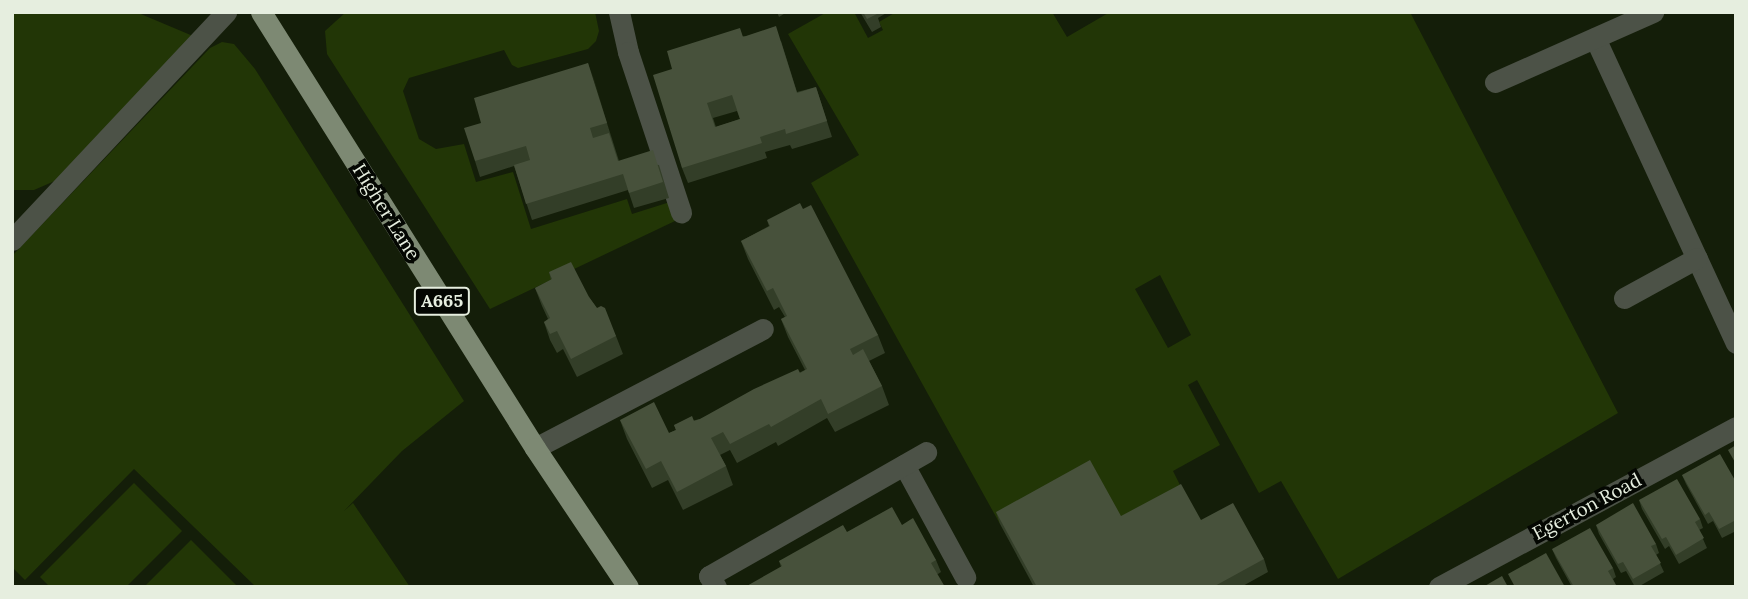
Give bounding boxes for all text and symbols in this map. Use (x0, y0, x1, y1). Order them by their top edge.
street label: Higher Lane (347, 160, 425, 264)
road number: A665 (412, 286, 472, 316)
street label: Egerton Road (1529, 469, 1645, 545)

